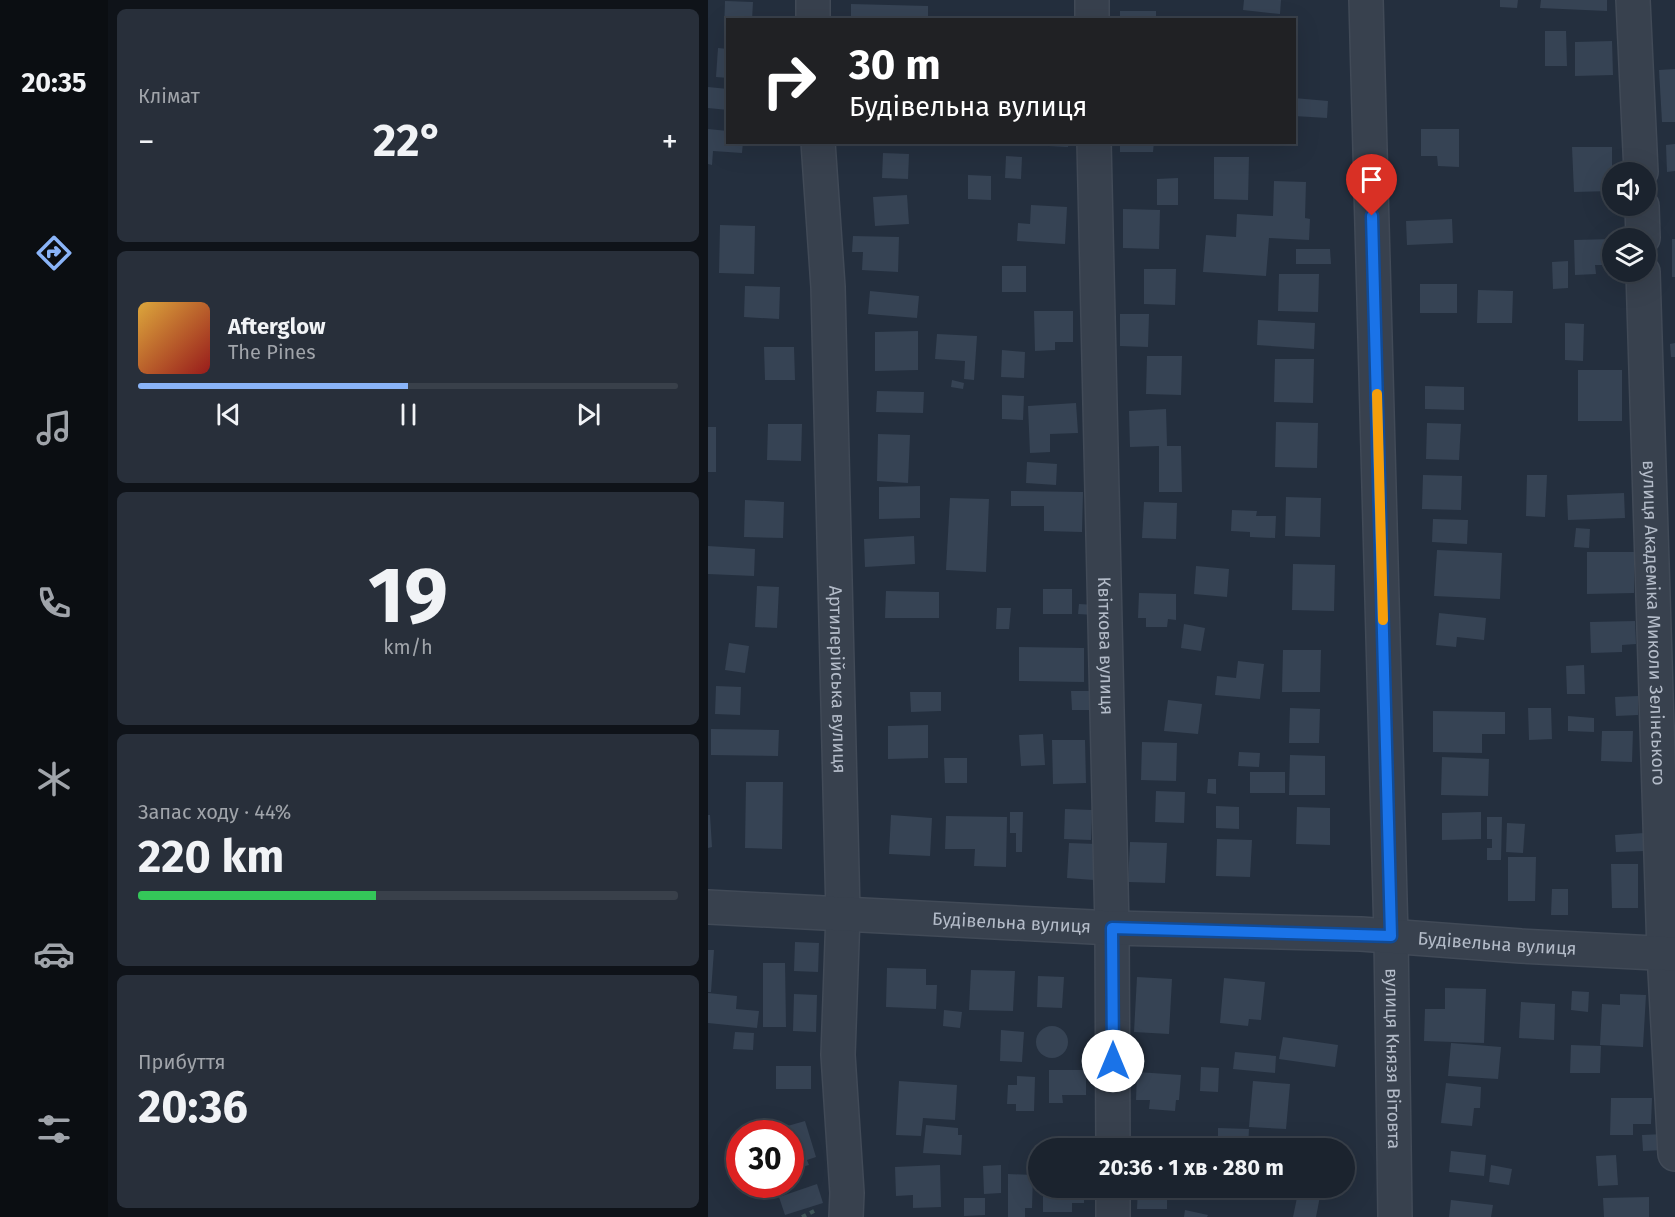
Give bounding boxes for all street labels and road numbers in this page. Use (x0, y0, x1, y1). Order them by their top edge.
street label: вулиця Академіка Миколи Зелінського (1638, 460, 1670, 786)
street label: Квіткова вулиця (1093, 576, 1118, 715)
street label: Артилерійська вулиця (824, 585, 851, 774)
street label: Будівельна вулиця (932, 908, 1092, 938)
street label: Будівельна вулиця (1417, 927, 1577, 960)
street label: вулиця Князя Вітовта (1380, 968, 1405, 1149)

